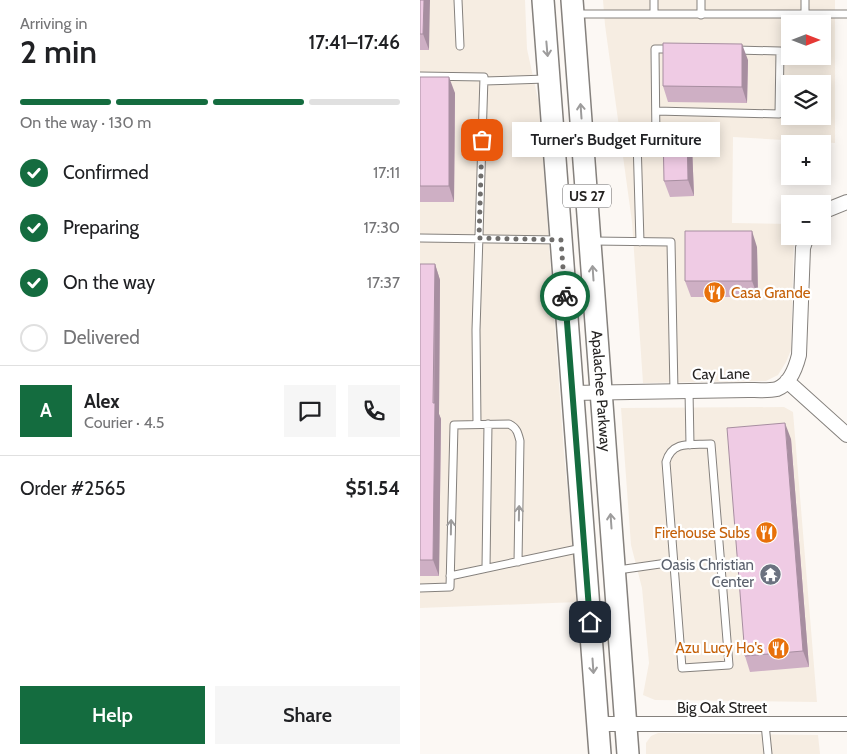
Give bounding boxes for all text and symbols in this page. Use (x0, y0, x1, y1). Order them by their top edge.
text: Arriving in (20, 14, 87, 33)
north arrow (781, 15, 831, 65)
map controls (781, 15, 831, 245)
text: 17:41–17:46 (309, 31, 400, 54)
text: 2 min (20, 32, 97, 71)
one-way arrow (542, 40, 551, 56)
button: layers (781, 75, 831, 125)
one-way arrow (576, 103, 586, 119)
text: On the way · 130 m (20, 113, 151, 132)
pin (461, 119, 503, 161)
callout: Turner's Budget Furniture (512, 122, 720, 158)
icon: bag (468, 126, 496, 154)
text: Turner's Budget Furniture (531, 130, 701, 149)
button: + (781, 135, 831, 185)
icon: check (20, 159, 48, 187)
text: Confirmed (63, 161, 149, 184)
text: 17:11 (373, 163, 400, 182)
road number: US 27 (563, 185, 611, 208)
button: − (781, 195, 831, 245)
icon: check (20, 214, 48, 242)
text: Preparing (63, 216, 139, 239)
text: 17:30 (364, 218, 400, 237)
one-way arrow (589, 266, 598, 282)
icon: check (20, 269, 48, 297)
text: On the way (63, 271, 155, 294)
courier (540, 271, 590, 321)
text: 17:37 (367, 273, 400, 292)
restaurant icon: Casa Grande (703, 281, 727, 305)
icon: bike (551, 282, 579, 310)
place label: Casa Grande (731, 284, 811, 302)
text: Delivered (63, 326, 140, 349)
street label: Apalachee Parkway (588, 330, 615, 453)
street label: Cay Lane (692, 364, 750, 384)
button: chat (284, 385, 336, 437)
button: phone (348, 385, 400, 437)
text: Alex (84, 390, 120, 413)
text: A (40, 399, 52, 422)
text: Courier · 4.5 (84, 413, 165, 432)
text: Order #2565 (20, 477, 126, 500)
text: $51.54 (346, 477, 400, 500)
one-way arrow (514, 505, 524, 522)
one-way arrow (607, 514, 616, 530)
one-way arrow (447, 520, 456, 536)
restaurant icon: Firehouse Subs (754, 521, 778, 545)
place label: Firehouse Subs (654, 524, 750, 542)
place label: Oasis Christian Center (661, 556, 754, 591)
temple icon: Oasis Christian Center (758, 562, 782, 586)
pin (569, 601, 611, 643)
icon: home (576, 608, 604, 636)
restaurant icon: Azu Lucy Ho's (767, 636, 791, 660)
place label: Azu Lucy Ho's (675, 639, 763, 657)
one-way arrow (589, 657, 598, 673)
button: Help (20, 686, 205, 744)
button: Share (215, 686, 400, 744)
street label: Big Oak Street (677, 699, 767, 717)

